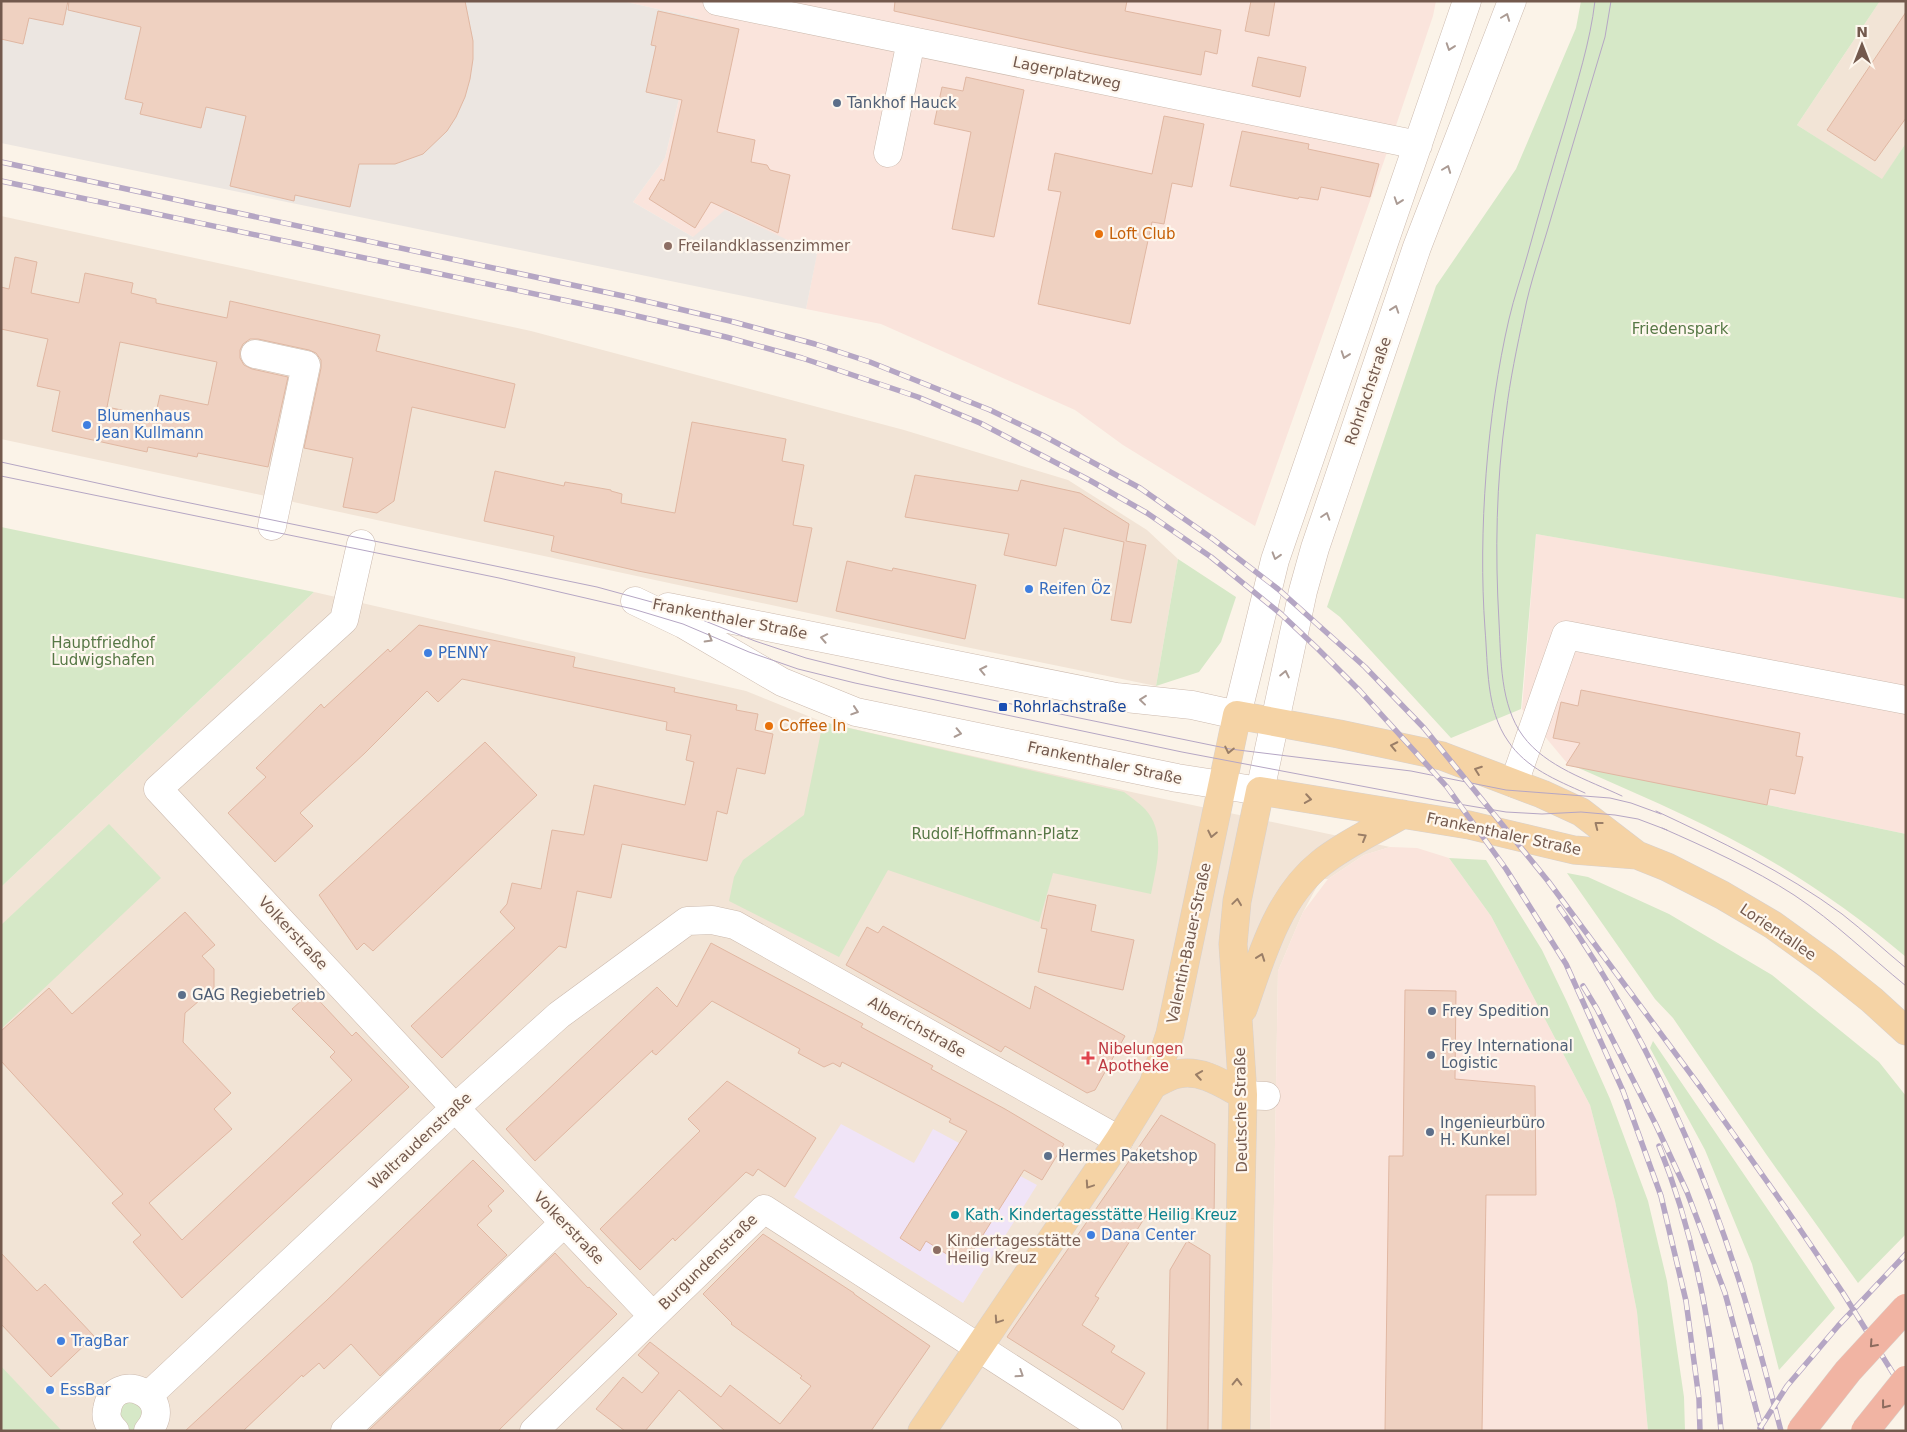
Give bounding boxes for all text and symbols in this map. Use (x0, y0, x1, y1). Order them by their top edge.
one-way arrow (1500, 14, 1510, 22)
north arrow (1837, 20, 1887, 70)
text: N (1856, 24, 1868, 40)
one-way arrow (1446, 42, 1456, 51)
street label: Lagerplatzweg (1011, 53, 1123, 93)
place label: Tankhof Hauck (846, 94, 957, 112)
marker: Tankhof Hauck (831, 97, 843, 109)
one-way arrow (1441, 165, 1451, 173)
one-way arrow (1394, 196, 1404, 205)
place label: Loft Club (1109, 225, 1176, 243)
marker: Loft Club (1093, 228, 1105, 240)
place label: Freilandklassenzimmer (678, 237, 851, 255)
marker: Freilandklassenzimmer (662, 240, 674, 252)
one-way arrow (1390, 305, 1400, 313)
park label: Friedenspark (1632, 320, 1729, 338)
street label: Rohrlachstraße (1341, 334, 1395, 448)
one-way arrow (1341, 350, 1351, 358)
place label: Blumenhaus Jean Kullmann (96, 407, 204, 442)
marker: Blumenhaus Jean Kullmann (81, 419, 93, 431)
one-way arrow (1320, 513, 1330, 521)
one-way arrow (1272, 551, 1282, 560)
place label: Reifen Öz (1039, 579, 1111, 598)
marker: Reifen Öz (1023, 583, 1035, 595)
street label: Frankenthaler Straße (651, 595, 809, 643)
one-way arrow (704, 633, 713, 643)
one-way arrow (820, 633, 829, 643)
park label: Hauptfriedhof Ludwigshafen (51, 634, 156, 669)
place label: PENNY (438, 644, 489, 662)
marker: PENNY (422, 647, 434, 659)
one-way arrow (979, 665, 988, 676)
one-way arrow (1280, 669, 1290, 678)
one-way arrow (1139, 695, 1147, 706)
place label: Rohrlachstraße (1013, 698, 1126, 716)
marker: Rohrlachstraße (997, 701, 1009, 713)
one-way arrow (850, 705, 858, 715)
place label: Coffee In (779, 717, 846, 735)
marker: Coffee In (763, 720, 775, 732)
one-way arrow (953, 727, 962, 737)
street label: Frankenthaler Straße (1026, 738, 1184, 788)
one-way arrow (1390, 741, 1399, 752)
one-way arrow (1225, 746, 1235, 755)
one-way arrow (1474, 766, 1483, 776)
one-way arrow (1304, 793, 1312, 804)
street label: Frankenthaler Straße (1425, 809, 1583, 859)
one-way arrow (1594, 822, 1604, 831)
park label: Rudolf-Hoffmann-Platz (911, 825, 1079, 843)
one-way arrow (1207, 829, 1217, 838)
one-way arrow (1358, 834, 1367, 844)
street label: Valentin-Bauer-Straße (1163, 861, 1215, 1025)
street label: Volkerstraße (254, 893, 332, 973)
one-way arrow (1232, 897, 1242, 906)
street label: Lorientallee (1736, 900, 1820, 964)
one-way arrow (1255, 954, 1265, 962)
place label: GAG Regiebetrieb (192, 986, 326, 1004)
marker: GAG Regiebetrieb (176, 989, 188, 1001)
street label: Alberichstraße (865, 993, 969, 1061)
place label: Frey Spedition (1442, 1002, 1549, 1020)
marker: Frey Spedition (1426, 1005, 1438, 1017)
place label: Frey International Logistic (1441, 1037, 1573, 1072)
place label: Nibelungen Apotheke (1098, 1040, 1184, 1075)
street label: Deutsche Straße (1231, 1047, 1251, 1173)
marker: Frey International Logistic (1425, 1049, 1437, 1061)
marker: Nibelungen Apotheke (1082, 1052, 1094, 1064)
one-way arrow (1195, 1070, 1203, 1081)
street label: Waltraudenstraße (365, 1089, 475, 1193)
place label: Ingenieurbüro H. Kunkel (1440, 1114, 1545, 1149)
marker: Ingenieurbüro H. Kunkel (1424, 1126, 1436, 1138)
place label: Hermes Paketshop (1058, 1147, 1198, 1165)
marker: Hermes Paketshop (1042, 1150, 1054, 1162)
one-way arrow (1086, 1179, 1095, 1189)
street label: Volkerstraße (530, 1188, 608, 1268)
place label: Kath. Kindertagesstätte Heilig Kreuz (965, 1206, 1237, 1224)
marker: Kath. Kindertagesstätte Heilig Kreuz (949, 1209, 961, 1221)
street label: Burgundenstraße (655, 1210, 761, 1314)
place label: Dana Center (1101, 1226, 1197, 1244)
marker: Dana Center (1085, 1229, 1097, 1241)
place label: Kindertagesstätte Heilig Kreuz (947, 1232, 1081, 1267)
marker: Kindertagesstätte Heilig Kreuz (931, 1244, 943, 1256)
one-way arrow (995, 1314, 1004, 1323)
place label: TragBar (70, 1332, 129, 1350)
marker: TragBar (55, 1335, 67, 1347)
one-way arrow (1870, 1339, 1879, 1348)
one-way arrow (1015, 1368, 1024, 1377)
one-way arrow (1232, 1378, 1243, 1386)
place label: EssBar (60, 1381, 112, 1399)
marker: EssBar (44, 1384, 56, 1396)
one-way arrow (1883, 1399, 1891, 1408)

